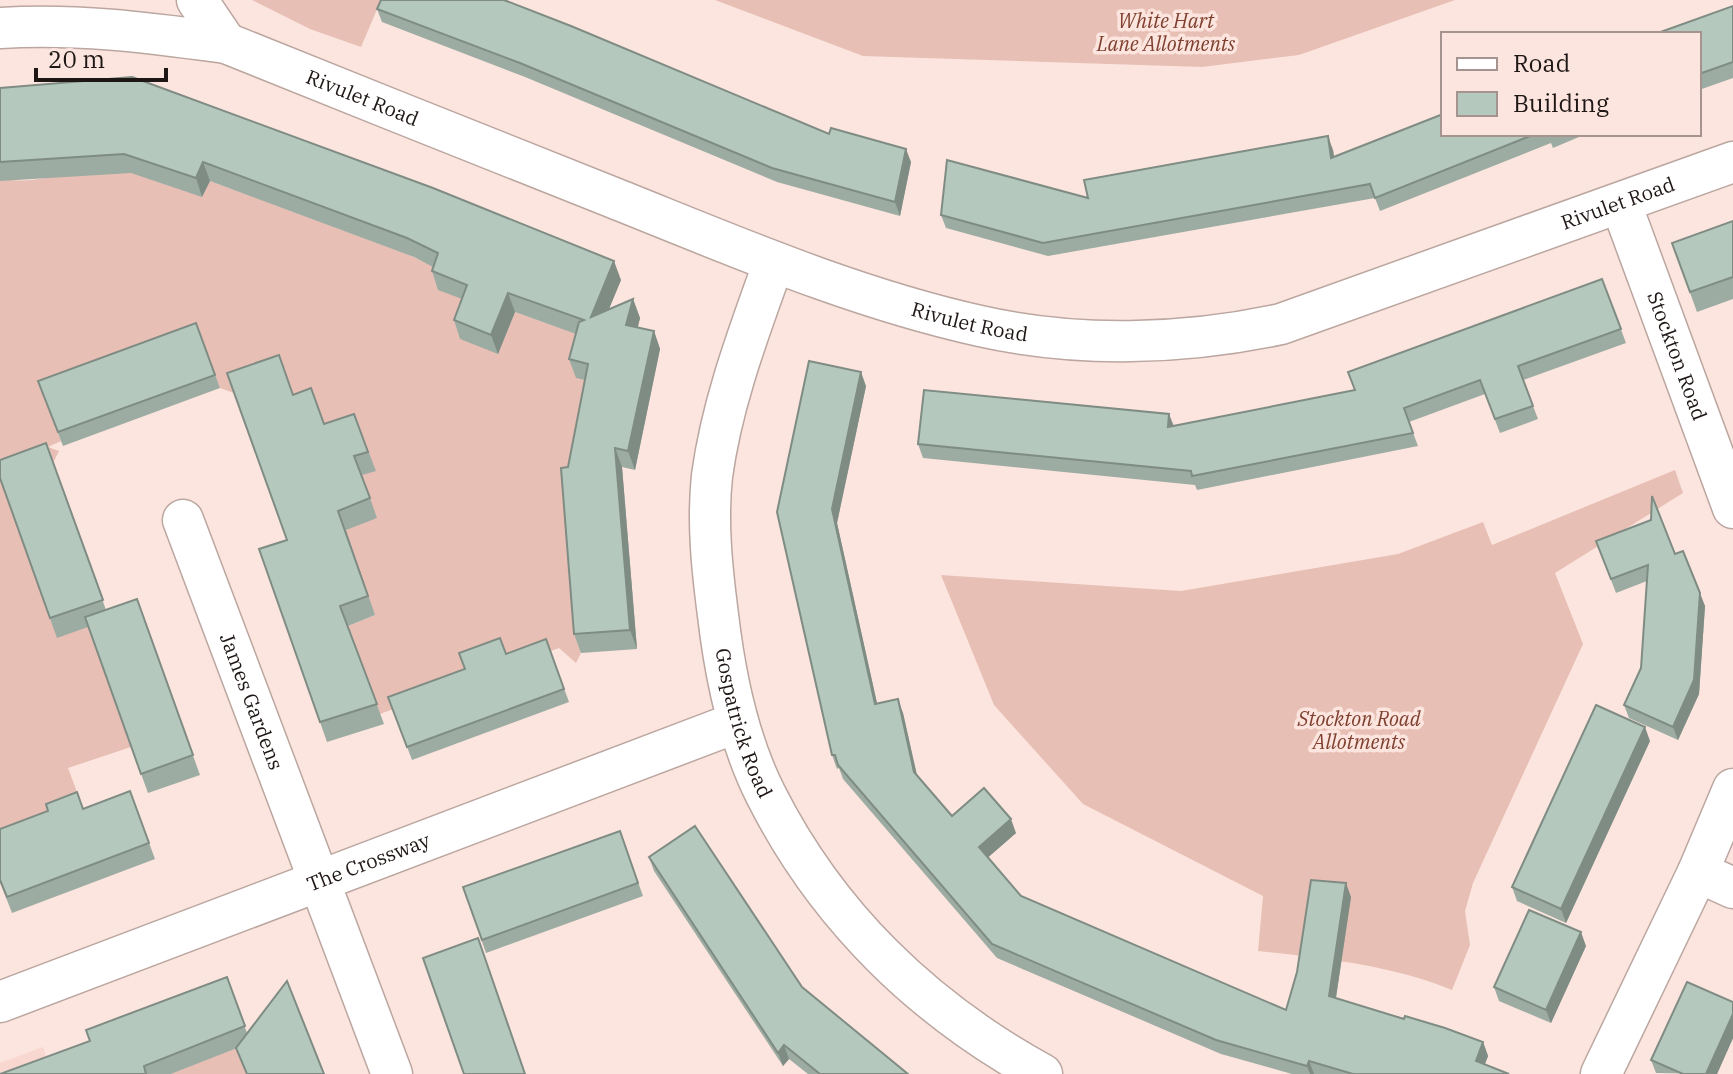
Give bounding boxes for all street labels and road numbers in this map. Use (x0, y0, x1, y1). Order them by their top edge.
street label: Rivulet Road (302, 63, 423, 132)
street label: Rivulet Road (1557, 170, 1678, 236)
street label: Stockton Road (1641, 288, 1714, 424)
street label: Rivulet Road (908, 295, 1030, 348)
street label: James Gardens (214, 629, 290, 773)
street label: Gospatrick Road (710, 646, 779, 802)
street label: The Crossway (303, 826, 434, 897)

